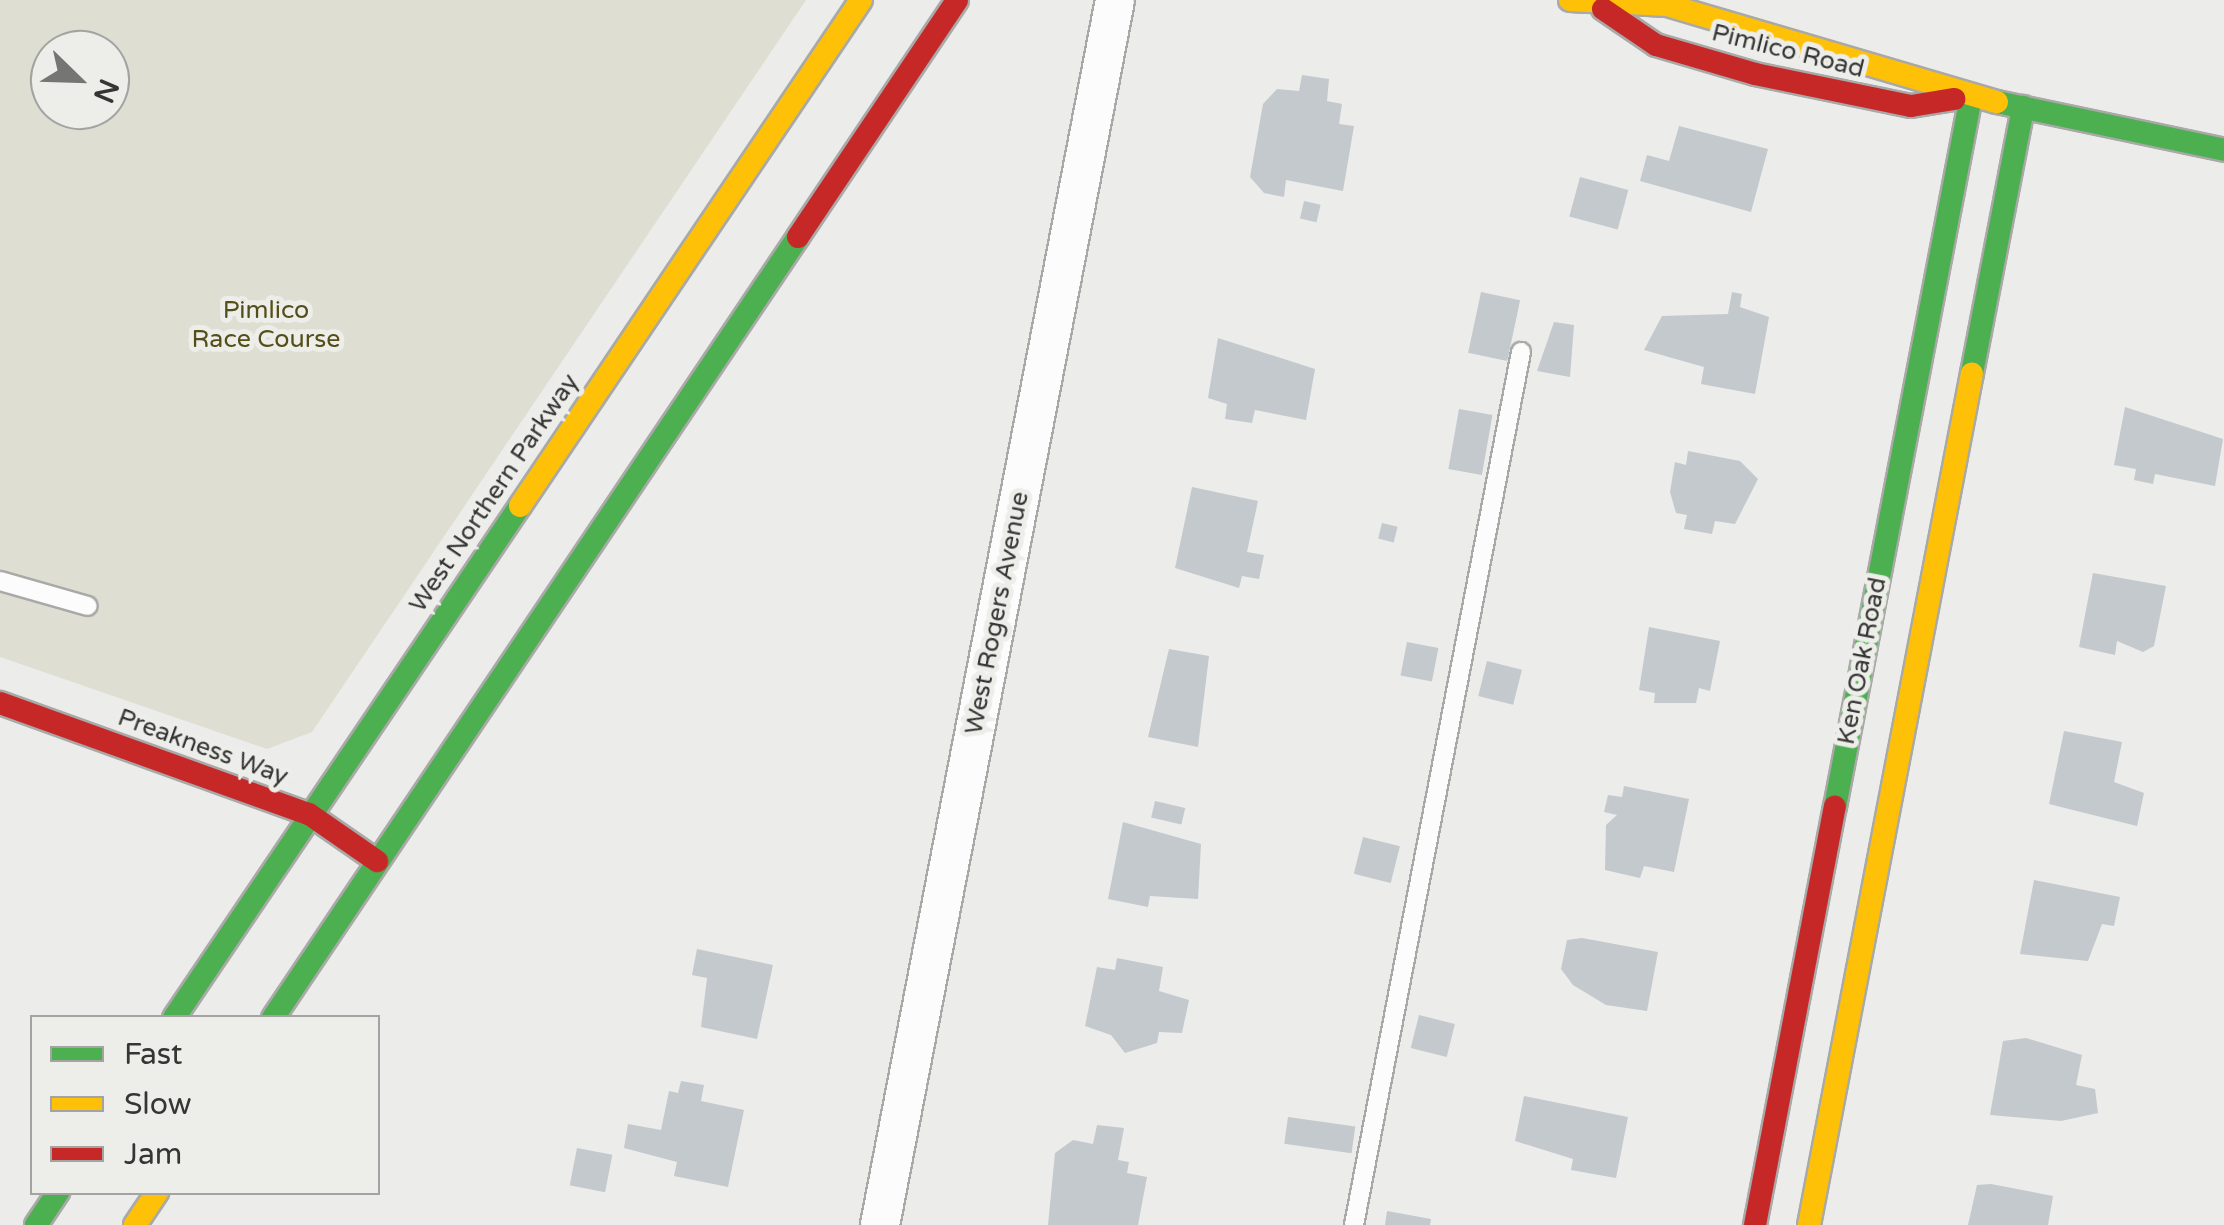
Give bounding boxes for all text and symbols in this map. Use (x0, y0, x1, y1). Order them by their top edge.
street label: Pimlico Road (1709, 18, 1867, 84)
north arrow (30, 30, 130, 130)
text: N (86, 74, 126, 108)
park label: Pimlico Race Course (192, 296, 340, 355)
street label: West Northern Parkway (403, 368, 585, 618)
street label: West Rogers Avenue (959, 489, 1035, 737)
street label: Ken Oak Road (1831, 575, 1893, 747)
street label: Preakness Way (114, 702, 292, 792)
legend (30, 1015, 380, 1195)
text: Fast (124, 1036, 183, 1073)
text: Slow (124, 1086, 192, 1123)
text: Jam (124, 1136, 182, 1173)

